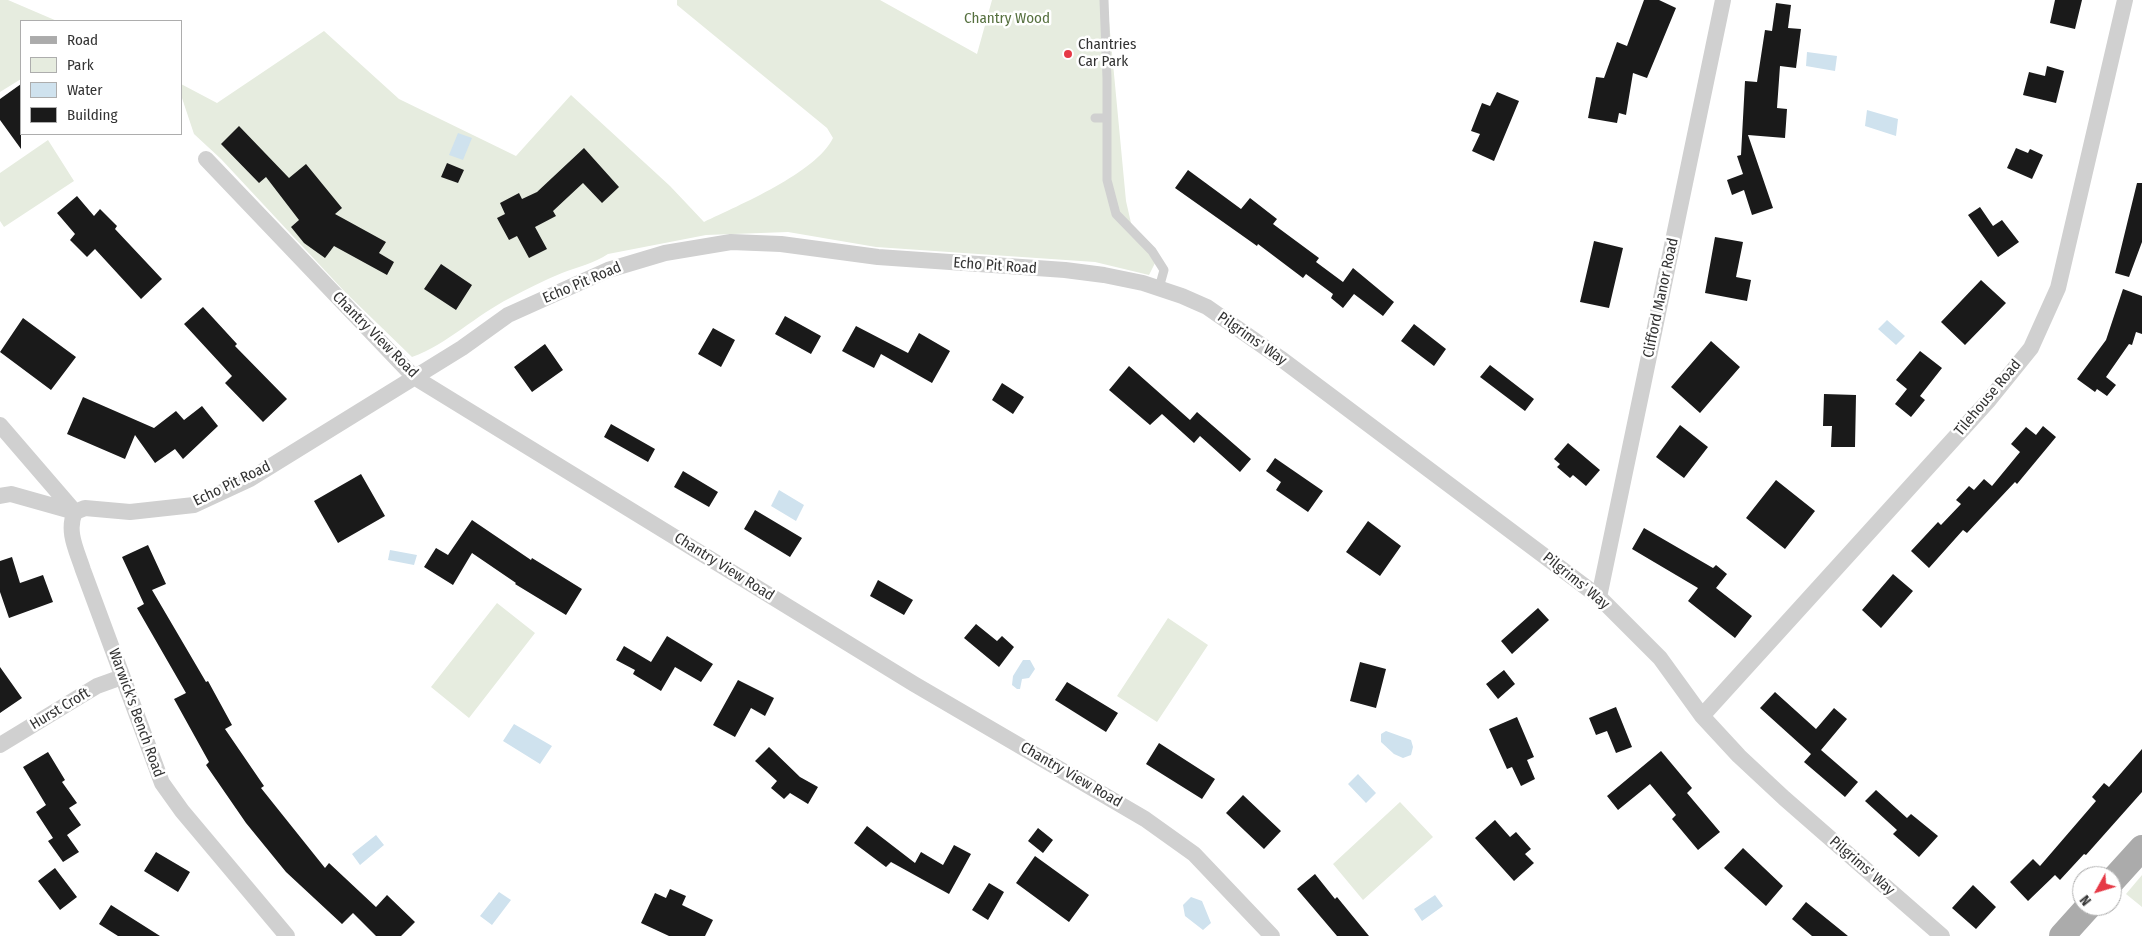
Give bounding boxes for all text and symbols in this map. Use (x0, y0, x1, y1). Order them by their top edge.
park label: Chantry Wood (964, 10, 1050, 28)
legend (20, 20, 182, 135)
text: Road (67, 31, 98, 49)
place label: Chantries Car Park (1078, 36, 1136, 71)
marker: Chantries Car Park (1062, 48, 1074, 60)
text: Park (67, 56, 94, 74)
text: Water (67, 81, 102, 99)
text: Building (67, 106, 118, 124)
street label: Clifford Manor Road (1639, 236, 1683, 360)
street label: Echo Pit Road (953, 254, 1037, 278)
street label: Echo Pit Road (540, 258, 624, 308)
street label: Chantry View Road (328, 288, 422, 382)
street label: Pilgrims' Way (1214, 309, 1290, 369)
street label: Tilehouse Road (1951, 356, 2025, 440)
street label: Echo Pit Road (190, 458, 274, 510)
street label: Chantry View Road (671, 529, 777, 605)
street label: Pilgrims' Way (1539, 549, 1613, 613)
street label: Warwick's Bench Road (104, 646, 168, 780)
street label: Hurst Croft (27, 684, 93, 734)
street label: Chantry View Road (1017, 739, 1125, 811)
street label: Pilgrims' Way (1826, 833, 1898, 899)
north arrow (2072, 866, 2122, 916)
text: N (2076, 892, 2095, 909)

